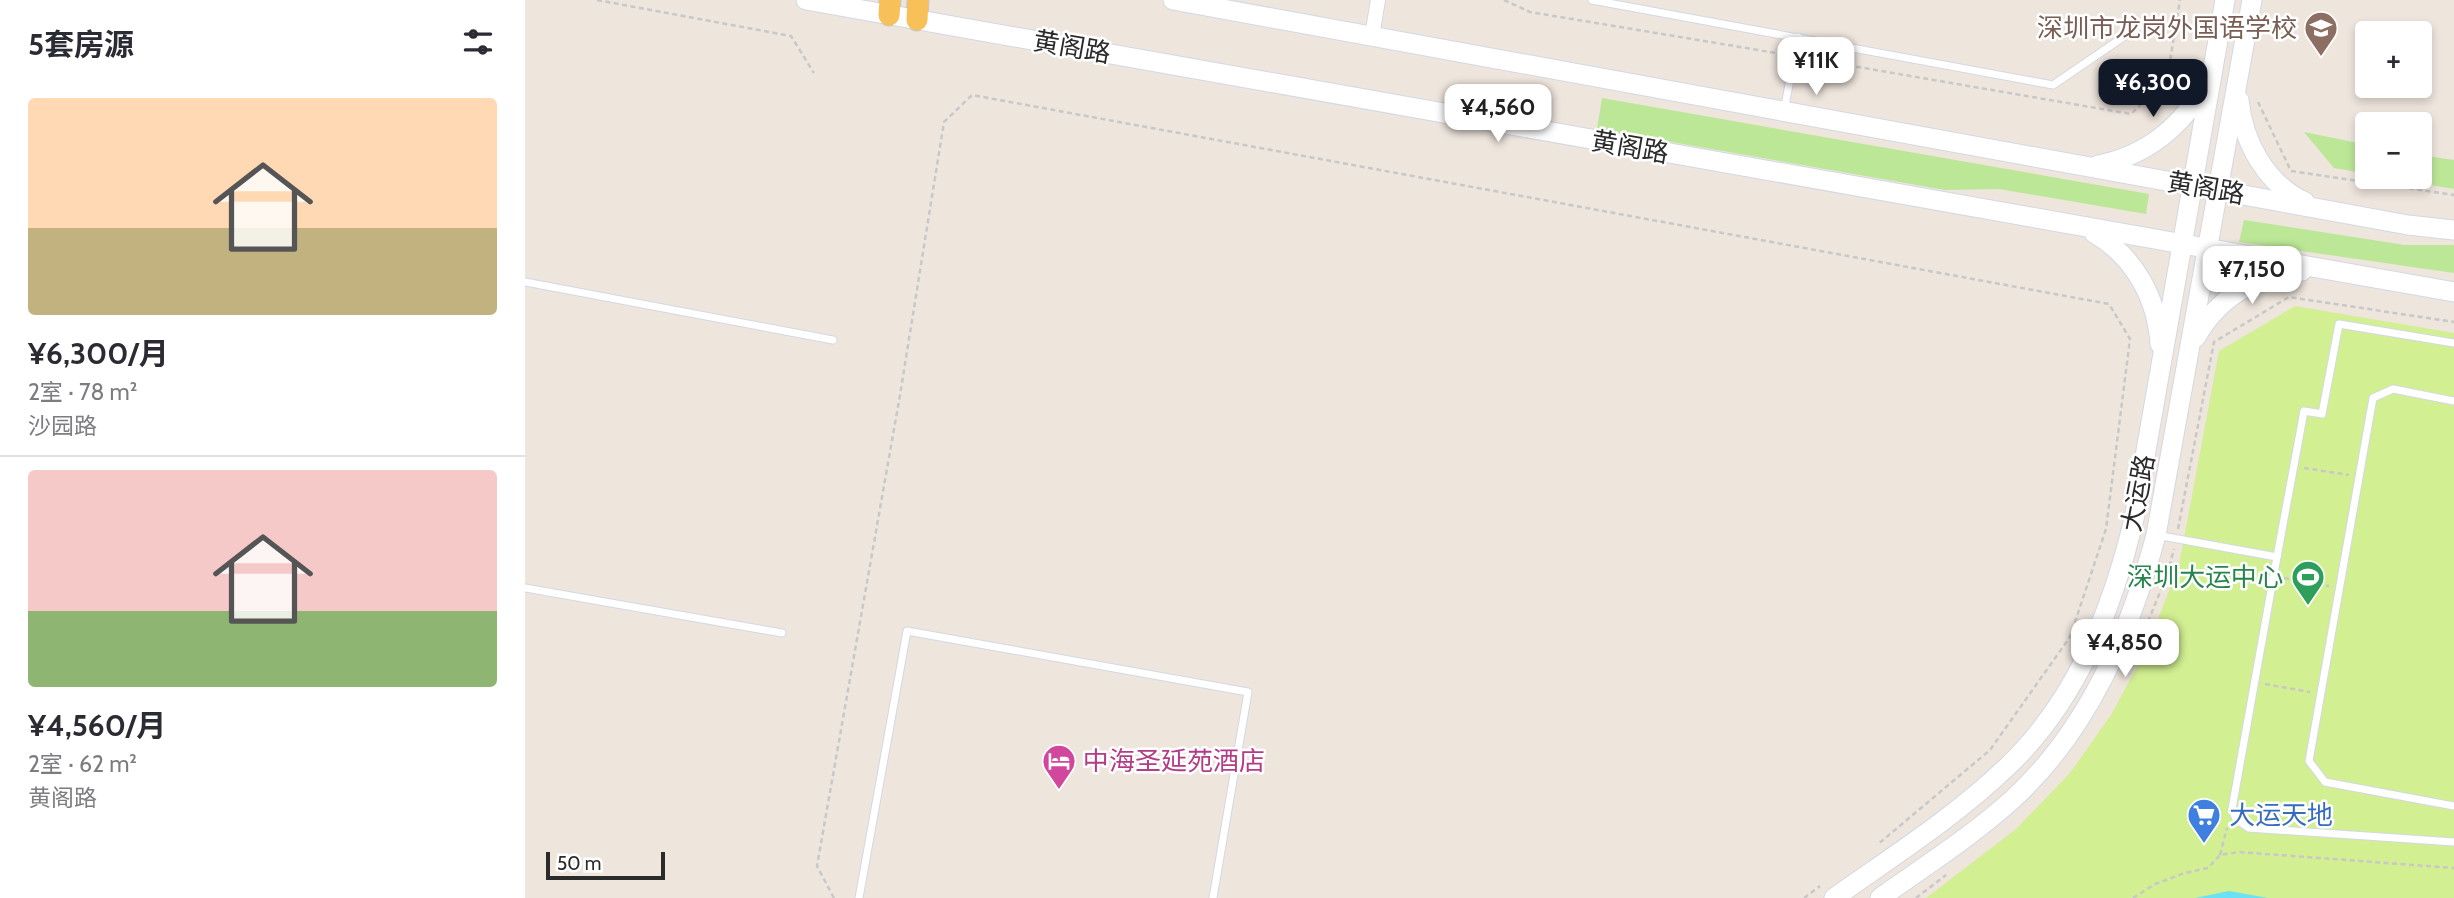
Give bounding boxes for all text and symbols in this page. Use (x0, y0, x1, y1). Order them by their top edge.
school or university icon: 深圳市龙岗外国语学校 (2302, 9, 2340, 58)
place label: 深圳市龙岗外国语学校 (2037, 12, 2297, 44)
map controls (2355, 21, 2432, 189)
button: + (2355, 21, 2432, 98)
icon: filters (459, 23, 497, 61)
street label: 黄阁路 (1031, 24, 1113, 70)
text: 5套房源 (28, 26, 134, 63)
pin: ¥11K (1775, 38, 1857, 97)
text: ¥11K (1793, 46, 1839, 74)
pin: ¥6,300 (2096, 60, 2210, 119)
text: ¥6,300 (2114, 68, 2192, 96)
pin: ¥4,560 (1441, 85, 1555, 144)
text: ¥4,560 (1460, 93, 1536, 121)
button: − (2355, 112, 2432, 189)
street label: 黄阁路 (1589, 124, 1671, 170)
icon: home (200, 144, 326, 270)
street label: 黄阁路 (2165, 165, 2247, 211)
pin: ¥7,150 (2195, 246, 2309, 306)
text: ¥7,150 (2219, 255, 2285, 283)
text: ¥6,300/月 (28, 335, 169, 372)
text: 2室 · 78 m² (28, 378, 137, 406)
text: 沙园路 (28, 412, 97, 440)
street label: 大运路 (2115, 452, 2161, 534)
icon: home (200, 516, 326, 642)
sports icon: 深圳大运中心 (2289, 558, 2327, 607)
place label: 深圳大运中心 (2127, 561, 2283, 593)
pin: ¥4,850 (2068, 620, 2182, 679)
text: ¥4,850 (2087, 628, 2163, 656)
text: ¥4,560/月 (28, 707, 166, 744)
hotel icon: 中海圣延苑酒店 (1040, 742, 1078, 791)
place label: 中海圣延苑酒店 (1083, 745, 1265, 777)
text: 2室 · 62 m² (28, 750, 137, 778)
text: 黄阁路 (28, 784, 97, 812)
supermarket icon: 大运天地 (2185, 796, 2223, 845)
place label: 大运天地 (2229, 799, 2333, 831)
scale bar (546, 849, 665, 881)
text: 50 m (557, 852, 601, 875)

